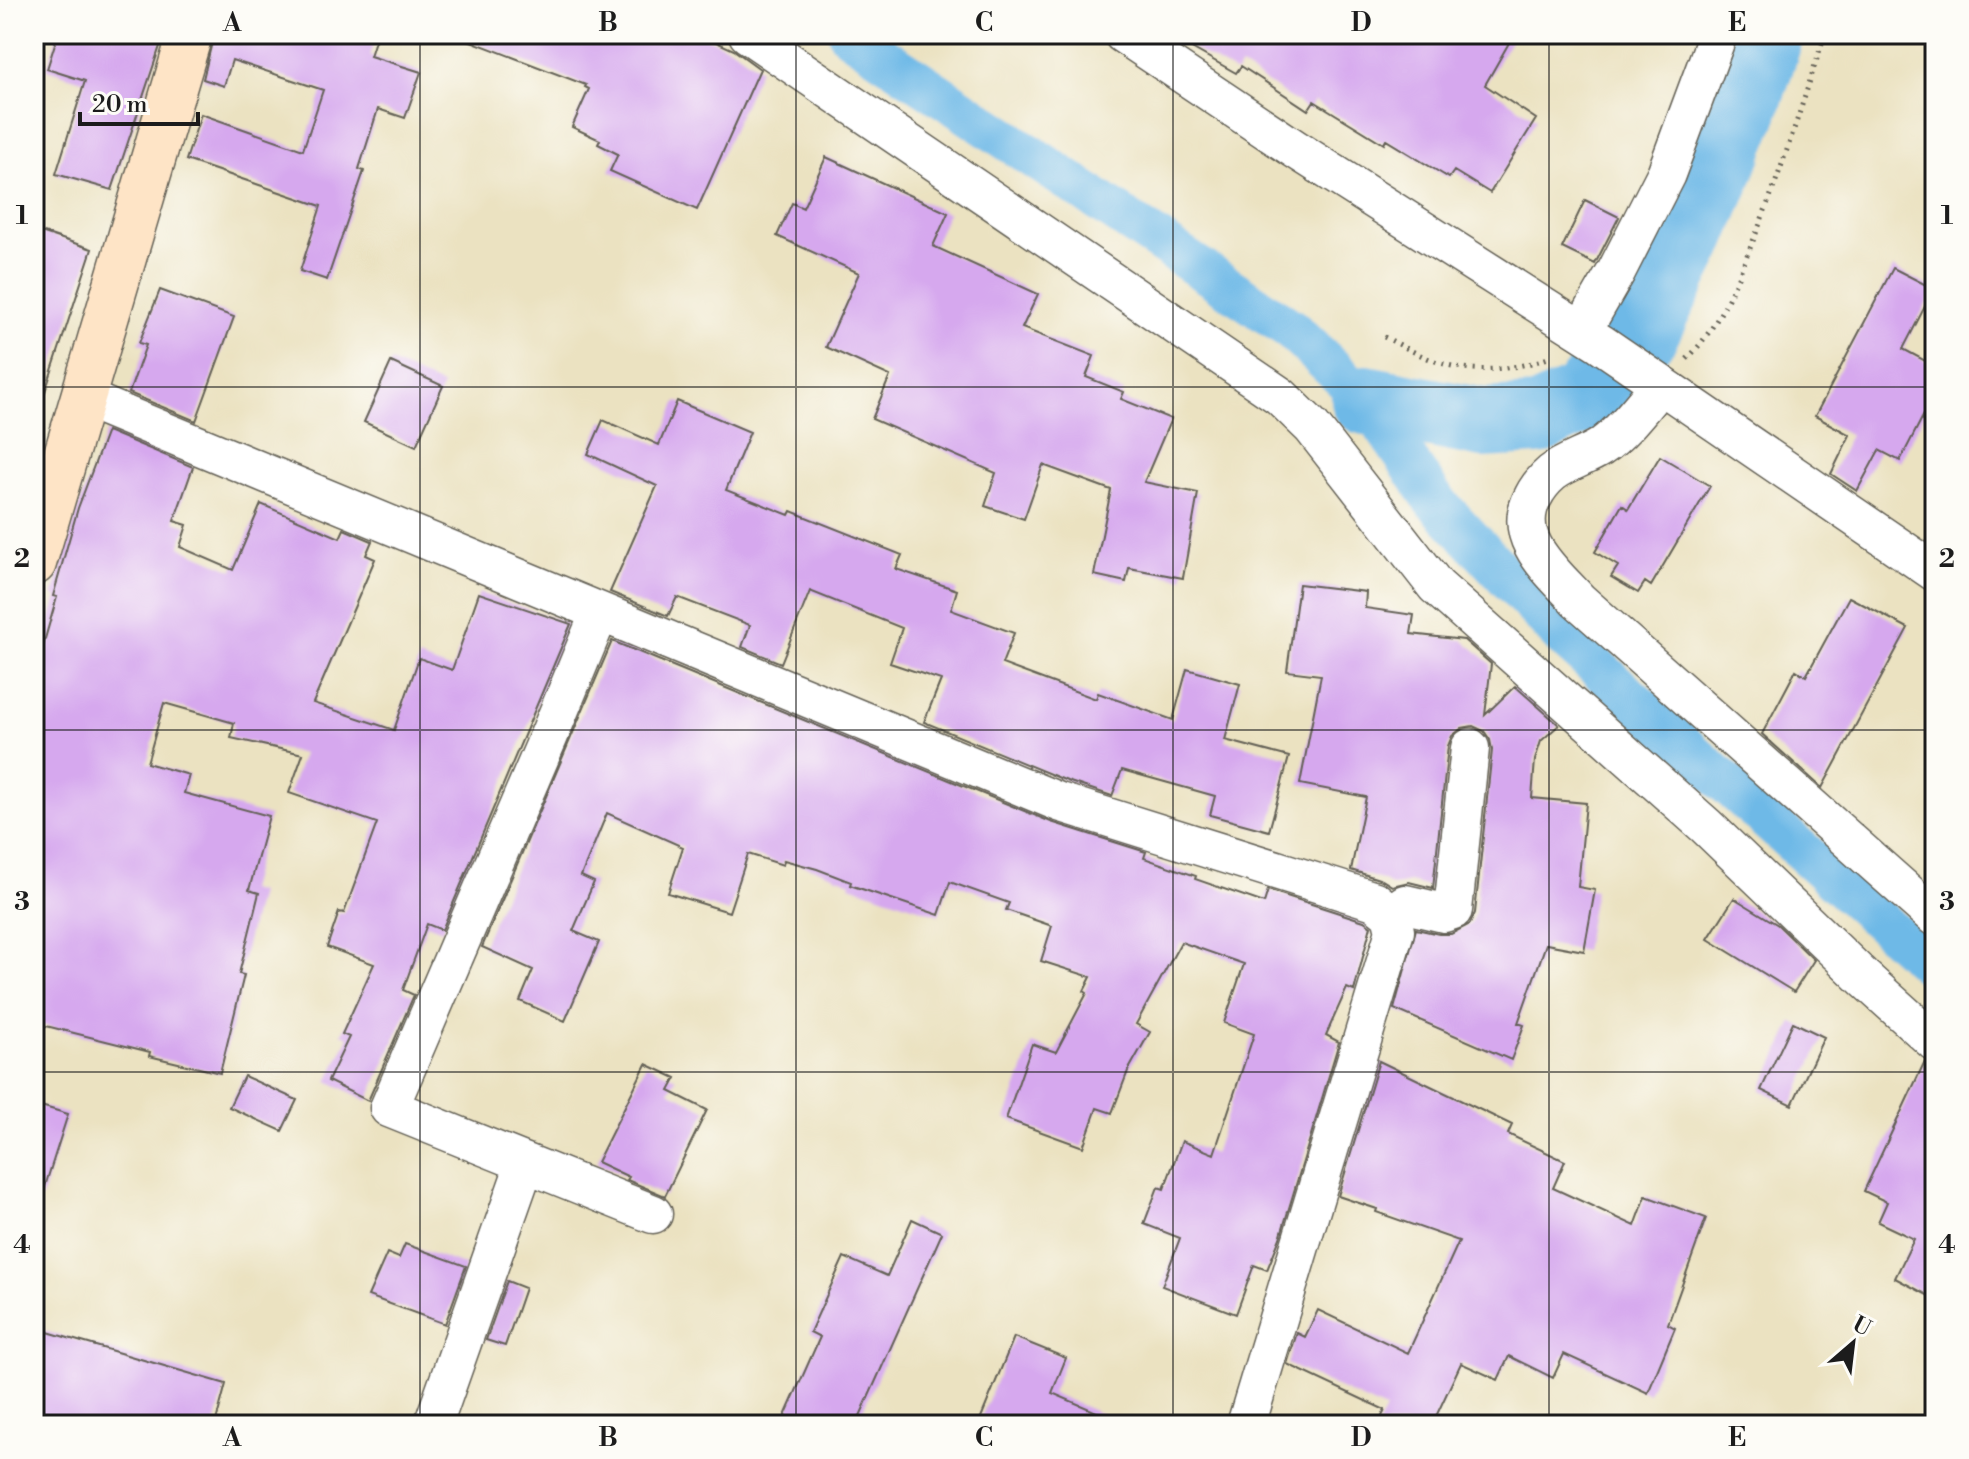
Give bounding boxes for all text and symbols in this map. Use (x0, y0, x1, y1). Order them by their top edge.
text: A (222, 7, 242, 39)
text: B (598, 7, 618, 39)
text: C (975, 7, 993, 39)
text: D (1351, 7, 1371, 39)
text: E (1728, 7, 1746, 39)
scale bar (80, 76, 198, 126)
text: 20 m (92, 90, 148, 120)
text: 1 (16, 200, 29, 232)
text: 1 (1941, 200, 1954, 232)
text: 2 (14, 543, 30, 575)
text: 2 (1939, 543, 1955, 575)
text: 3 (14, 886, 30, 918)
text: 3 (1939, 886, 1955, 918)
text: 4 (13, 1229, 31, 1261)
text: 4 (1938, 1229, 1956, 1261)
north arrow (1813, 1303, 1893, 1383)
text: U (1848, 1311, 1876, 1343)
text: A (222, 1422, 242, 1454)
text: B (598, 1422, 618, 1454)
text: C (975, 1422, 993, 1454)
text: D (1351, 1422, 1371, 1454)
text: E (1728, 1422, 1746, 1454)

